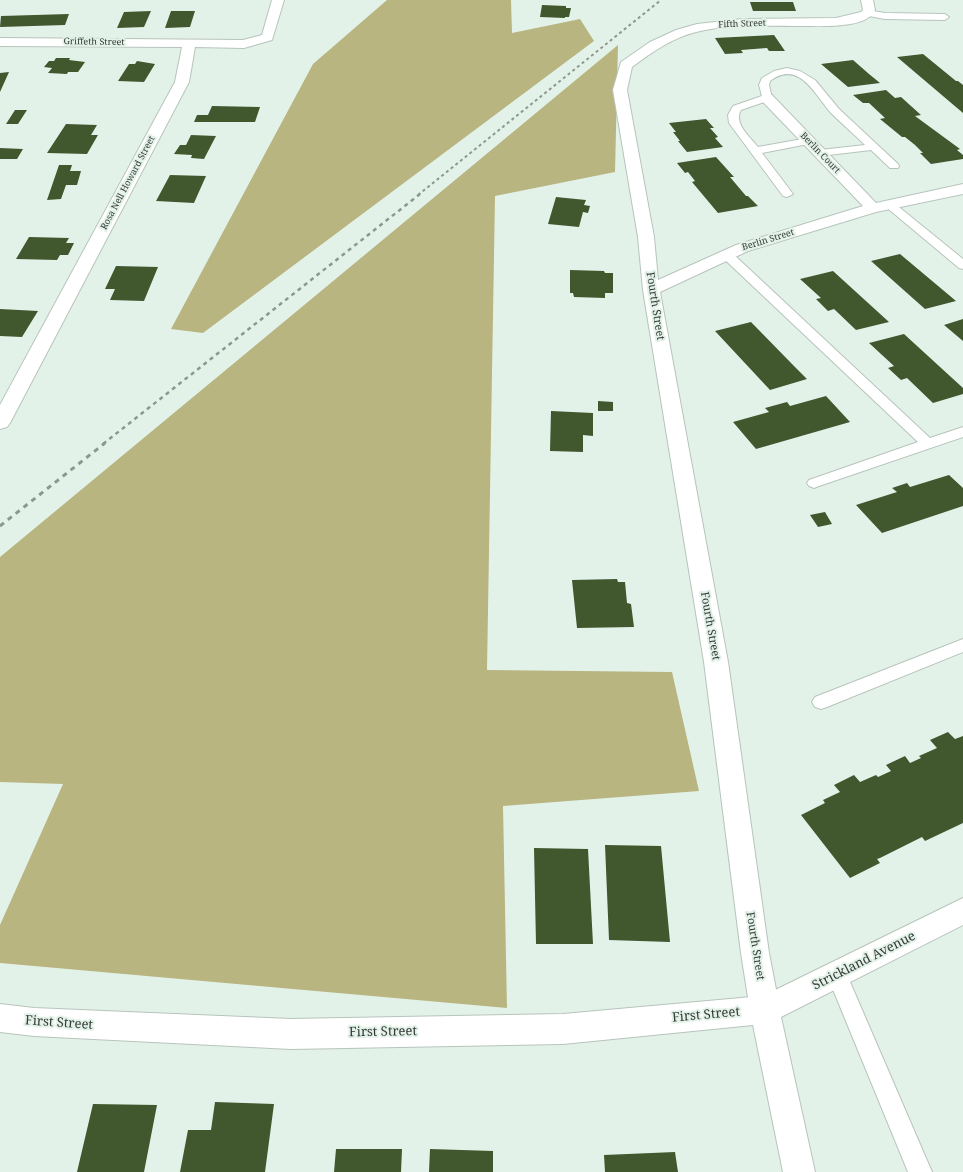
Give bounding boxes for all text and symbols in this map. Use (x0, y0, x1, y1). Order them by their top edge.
street label: Fifth Street (718, 18, 766, 30)
street label: Griffeth Street (63, 36, 125, 48)
street label: Berlin Court (798, 130, 842, 176)
street label: Rosa Nell Howard Street (99, 134, 157, 232)
street label: Berlin Street (741, 227, 795, 253)
street label: Fourth Street (643, 271, 667, 341)
street label: Fourth Street (698, 591, 722, 661)
street label: Fourth Street (743, 911, 767, 981)
street label: Strickland Avenue (810, 928, 918, 994)
street label: First Street (671, 1004, 741, 1026)
street label: First Street (25, 1013, 93, 1033)
street label: First Street (349, 1024, 417, 1040)

